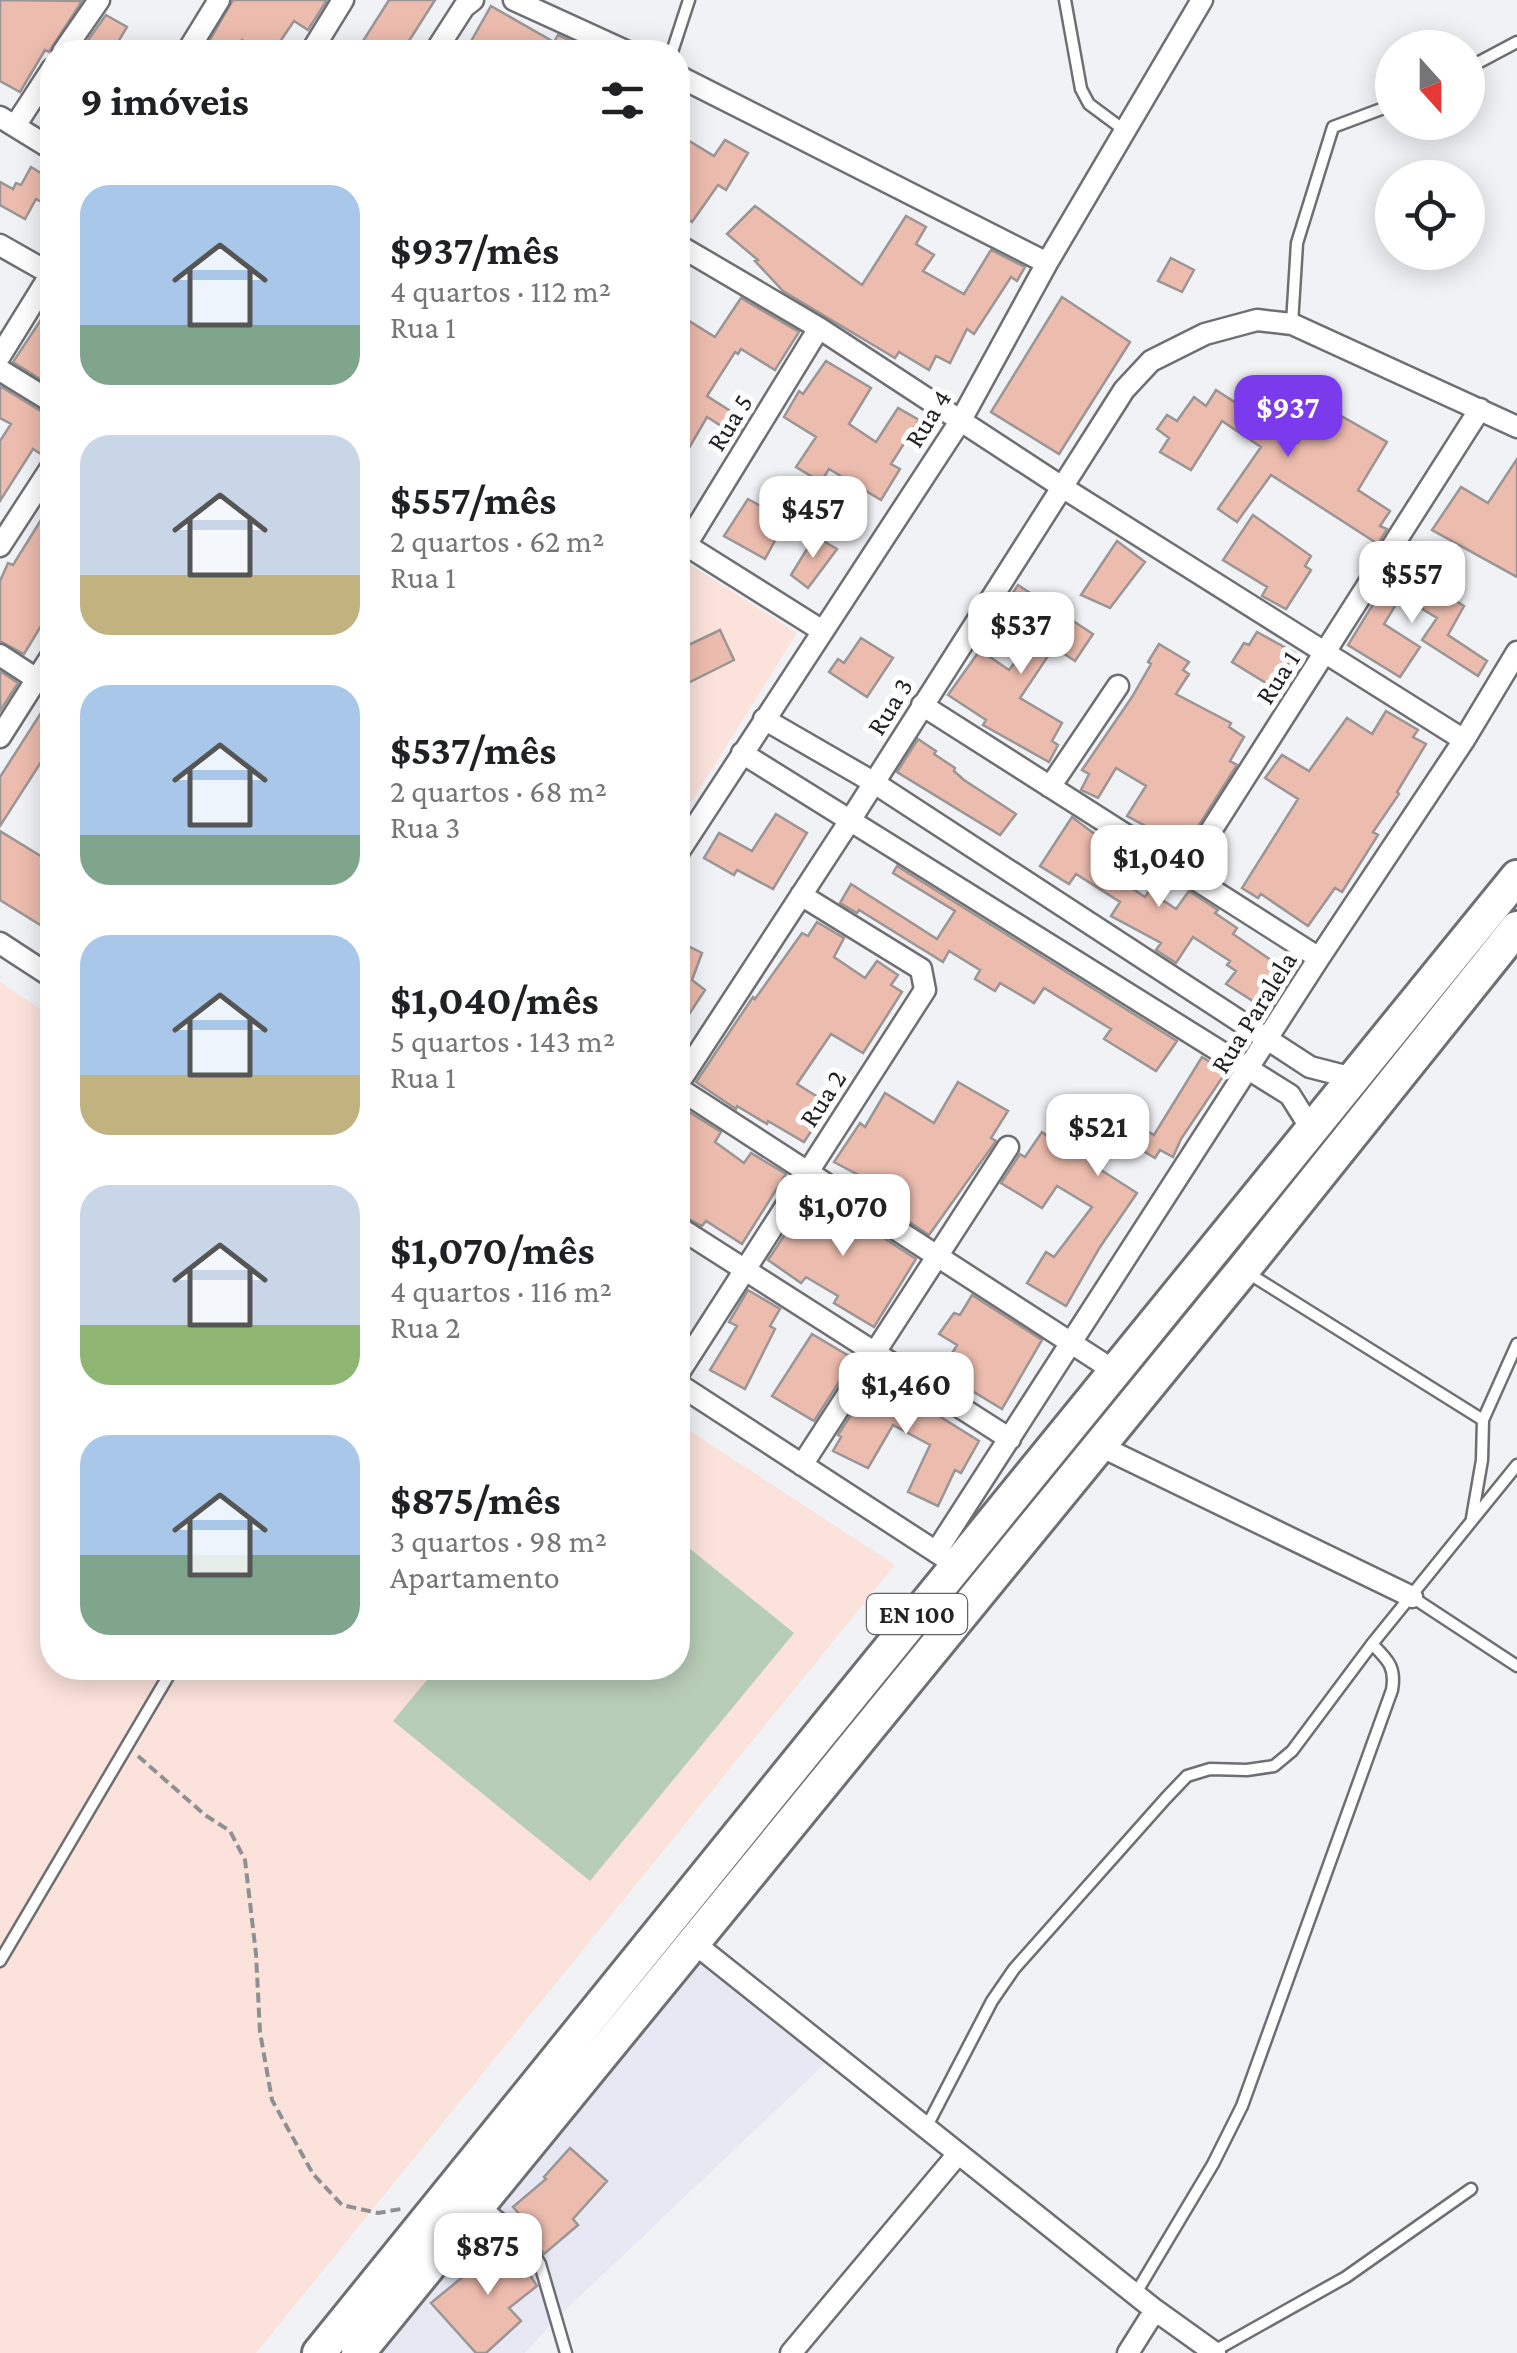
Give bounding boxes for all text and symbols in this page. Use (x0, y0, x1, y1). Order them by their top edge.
north arrow (1375, 30, 1485, 140)
map controls (1375, 30, 1485, 270)
icon: filters (595, 73, 650, 128)
text: 9 imóveis (80, 77, 249, 124)
button: locate (1375, 160, 1485, 270)
icon: home (160, 225, 280, 345)
text: $937/mês (390, 226, 559, 273)
text: 4 quartos · 112 m² (390, 273, 611, 309)
text: Rua 1 (390, 309, 456, 345)
pin: $937 (1229, 375, 1347, 460)
street label: Rua 4 (898, 384, 957, 453)
street label: Rua 5 (700, 388, 759, 457)
text: $937 (1256, 389, 1320, 425)
icon: home (160, 475, 280, 595)
text: $557/mês (390, 476, 556, 523)
pin: $457 (754, 476, 872, 561)
text: $457 (781, 490, 845, 526)
text: 2 quartos · 62 m² (390, 523, 604, 559)
pin: $557 (1353, 541, 1471, 626)
text: $557 (1381, 555, 1443, 591)
text: Rua 1 (390, 559, 456, 595)
pin: $537 (962, 592, 1080, 677)
text: $537 (990, 606, 1052, 642)
street label: Rua 1 (1249, 645, 1306, 710)
street label: Rua 3 (860, 672, 919, 741)
icon: home (160, 725, 280, 845)
text: $537/mês (390, 726, 556, 773)
text: 2 quartos · 68 m² (390, 773, 607, 809)
text: Rua 3 (390, 809, 460, 845)
pin: $1,040 (1078, 825, 1240, 910)
text: $1,040 (1113, 839, 1205, 875)
street label: Rua Paralela (1204, 946, 1303, 1079)
icon: home (160, 975, 280, 1095)
text: $1,040/mês (390, 976, 599, 1023)
text: 5 quartos · 143 m² (390, 1023, 615, 1059)
text: Rua 1 (390, 1059, 456, 1095)
street label: Rua 2 (793, 1064, 852, 1133)
pin: $521 (1039, 1094, 1157, 1179)
text: $521 (1068, 1108, 1128, 1144)
pin: $1,070 (762, 1174, 924, 1259)
text: $1,070 (798, 1188, 888, 1224)
icon: home (160, 1225, 280, 1345)
text: $1,070/mês (390, 1226, 595, 1273)
text: 4 quartos · 116 m² (390, 1273, 612, 1309)
text: Rua 2 (390, 1309, 460, 1345)
pin: $1,460 (825, 1352, 987, 1437)
text: $1,460 (861, 1366, 951, 1402)
icon: home (160, 1475, 280, 1595)
text: $875/mês (390, 1476, 561, 1523)
text: 3 quartos · 98 m² (390, 1523, 607, 1559)
text: Apartamento (390, 1559, 560, 1595)
road number: EN 100 (867, 1594, 967, 1634)
pin: $875 (429, 2213, 547, 2298)
text: $875 (456, 2227, 520, 2263)

